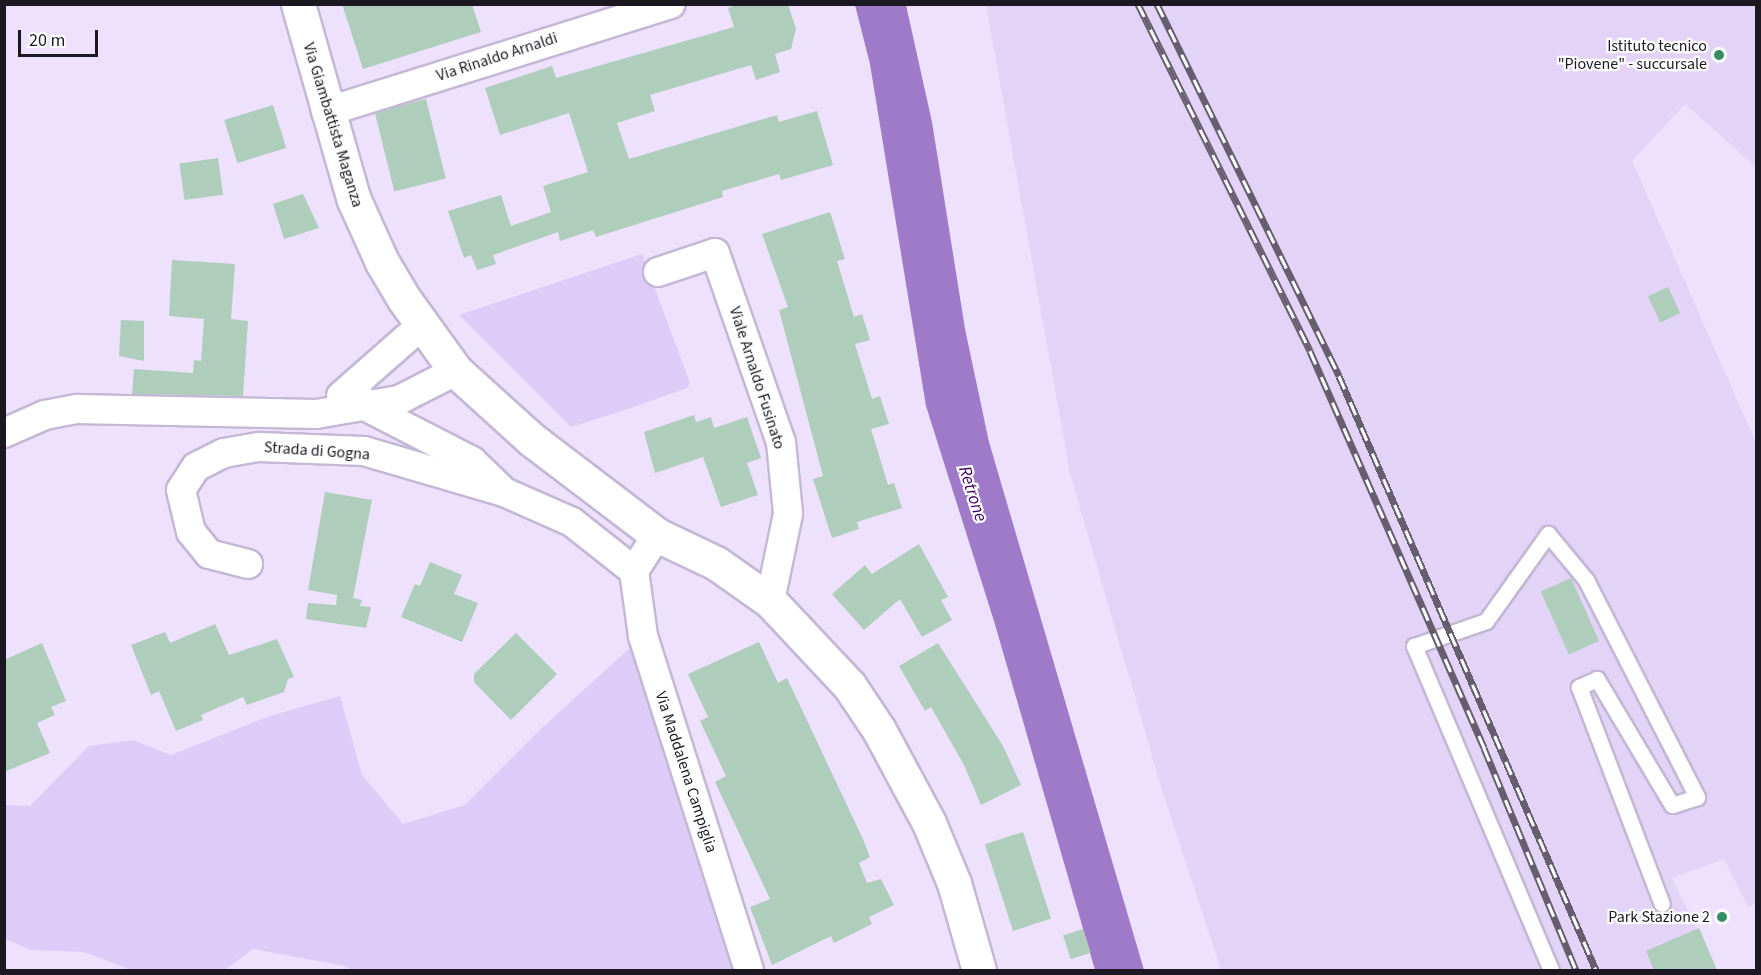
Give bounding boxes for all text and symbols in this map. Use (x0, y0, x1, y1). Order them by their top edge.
scale bar (21, 18, 100, 56)
text: 20 m (29, 28, 65, 53)
street label: Via Rinaldo Arnaldi (434, 28, 560, 86)
place label: Istituto tecnico "Piovene" - succursale (1558, 36, 1707, 74)
street label: Via Giambattista Maganza (299, 40, 367, 210)
marker: Istituto tecnico "Piovene" - succursale (1712, 48, 1726, 62)
street label: Viale Arnaldo Fusinato (725, 304, 789, 452)
street label: Strada di Gogna (263, 438, 371, 464)
water label: Retrone (953, 463, 991, 525)
street label: Via Maddalena Campiglia (651, 689, 721, 855)
place label: Park Stazione 2 (1608, 907, 1710, 927)
marker: Park Stazione 2 (1715, 910, 1729, 924)

